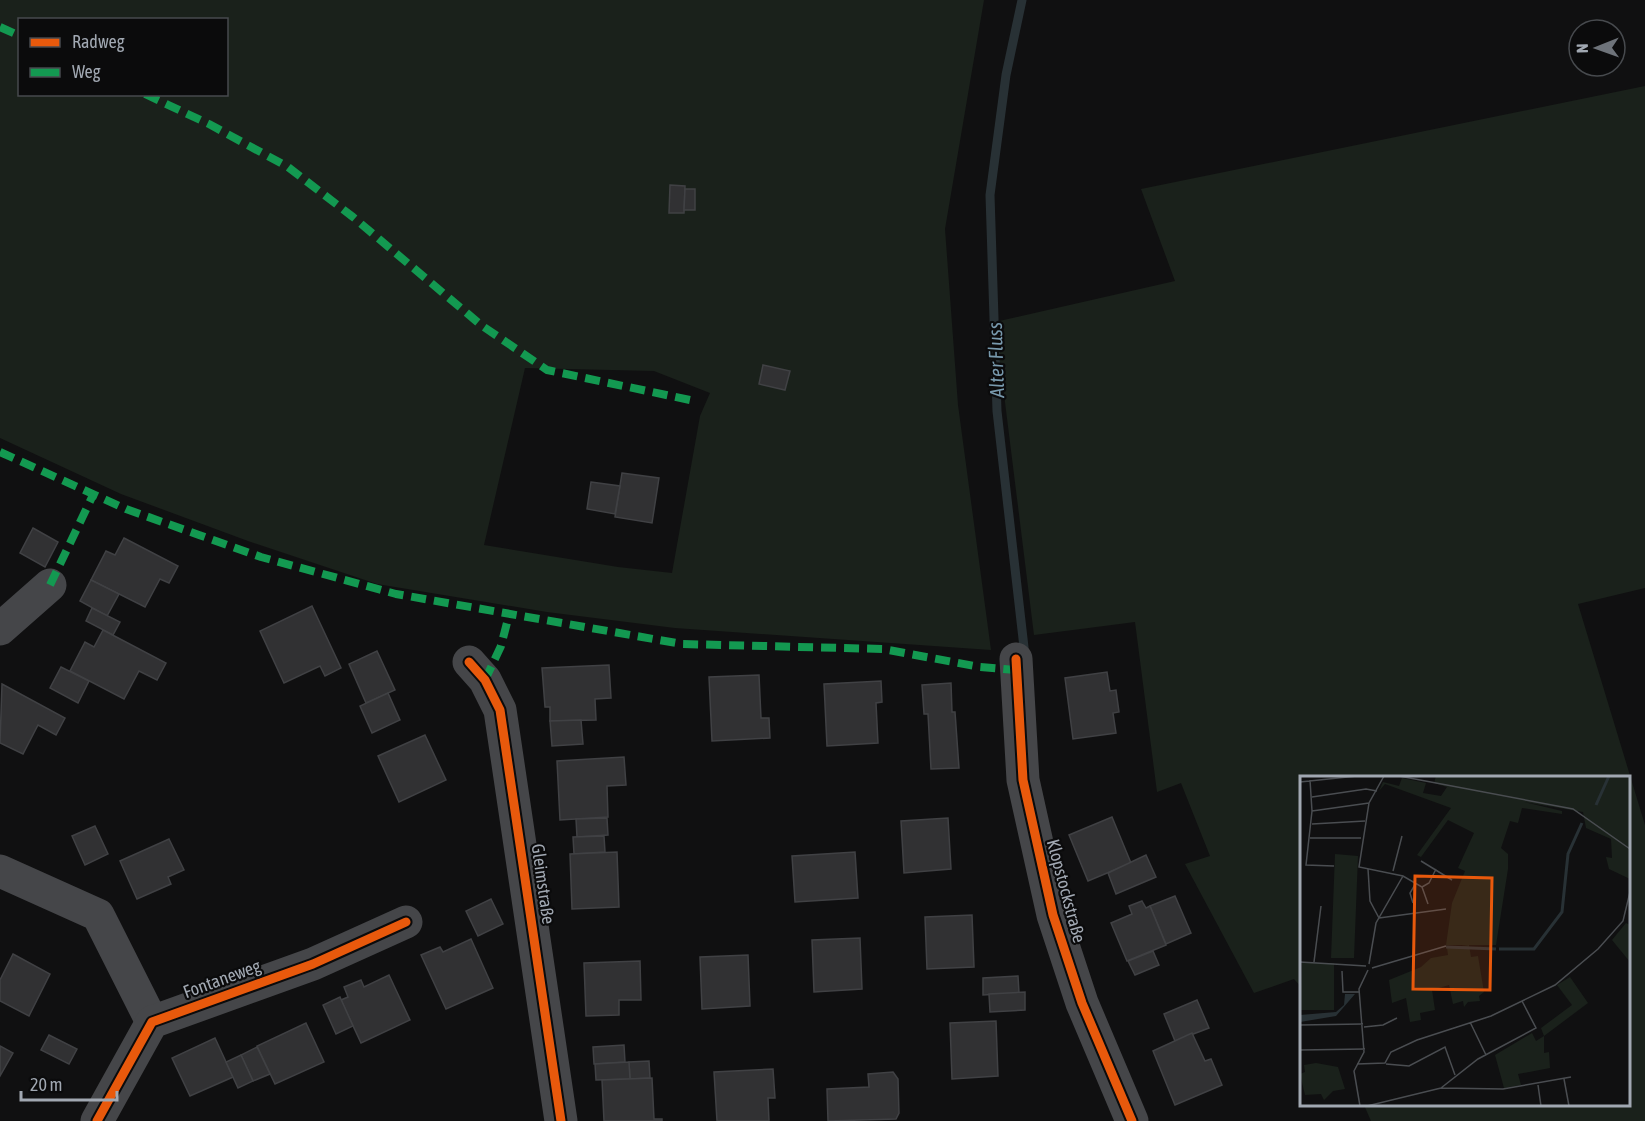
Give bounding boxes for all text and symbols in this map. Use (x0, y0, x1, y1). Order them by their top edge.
legend (18, 18, 228, 96)
north arrow (1567, 18, 1627, 78)
text: Radweg (72, 31, 125, 52)
text: N (1573, 43, 1591, 53)
text: Weg (72, 61, 101, 82)
water label: Alter Fluss (983, 322, 1008, 399)
inset map (1300, 776, 1630, 1106)
street label: Klopstockstraße (1043, 837, 1090, 945)
street label: Gleimstraße (527, 842, 560, 925)
street label: Fontaneweg (180, 955, 264, 1002)
scale bar (21, 1064, 117, 1102)
text: 20 m (30, 1074, 62, 1095)

